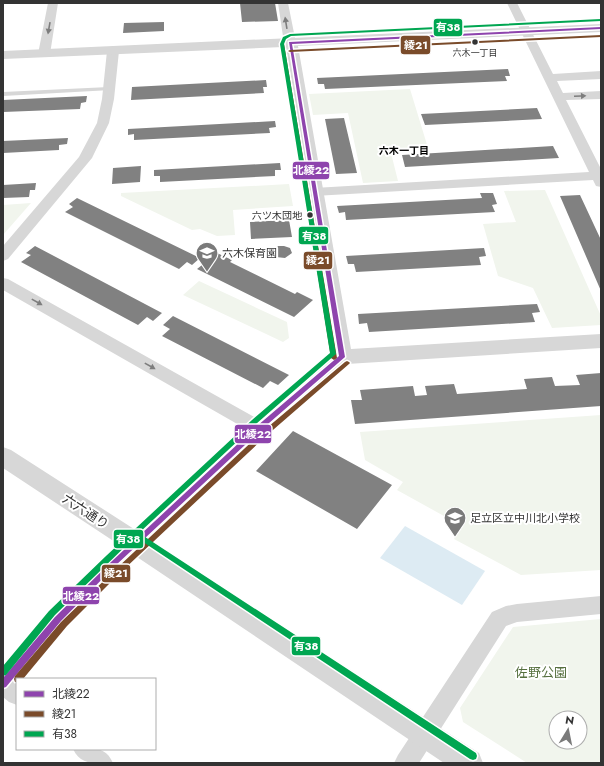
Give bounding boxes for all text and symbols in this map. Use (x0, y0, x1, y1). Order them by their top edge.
one-way arrow (283, 17, 289, 29)
line badge: 有38 (433, 18, 463, 37)
text: 有38 (436, 19, 460, 35)
one-way arrow (46, 22, 52, 34)
line badge: 綾21 (400, 35, 431, 55)
text: 綾21 (404, 37, 428, 53)
marker: 六木一丁目 (470, 37, 480, 47)
place label: 六木一丁目 (452, 46, 498, 59)
one-way arrow (574, 93, 586, 100)
district label: 六木一丁目 (379, 143, 429, 158)
line badge: 北綾22 (292, 161, 330, 180)
text: 北綾22 (293, 162, 329, 178)
place label: 六ツ木団地 (252, 208, 303, 223)
marker: 六ツ木団地 (305, 210, 315, 220)
line badge: 有38 (298, 226, 329, 245)
text: 有38 (302, 228, 326, 244)
school or university icon: 六木保育園 (194, 240, 220, 273)
place label: 六木保育園 (222, 245, 277, 261)
line badge: 綾21 (303, 251, 333, 270)
text: 綾21 (306, 252, 330, 268)
one-way arrow (31, 299, 43, 306)
one-way arrow (144, 363, 156, 369)
line badge: 北綾22 (234, 424, 272, 444)
text: 北綾22 (235, 426, 271, 442)
street label: 六六通り (59, 489, 113, 534)
school or university icon: 足立区立中川北小学校 (442, 505, 468, 538)
place label: 足立区立中川北小学校 (470, 510, 580, 526)
line badge: 有38 (113, 529, 144, 549)
text: 有38 (116, 531, 140, 547)
line badge: 綾21 (101, 564, 131, 583)
text: 綾21 (104, 565, 128, 581)
line badge: 北綾22 (62, 586, 100, 605)
text: 北綾22 (63, 588, 99, 604)
line badge: 有38 (291, 636, 321, 656)
text: 有38 (294, 638, 318, 654)
park label: 佐野公園 (515, 663, 567, 682)
legend (16, 678, 156, 750)
text: 北綾22 (52, 685, 90, 703)
text: 綾21 (52, 705, 76, 723)
north arrow (548, 710, 588, 750)
text: N (564, 712, 575, 729)
text: 有38 (52, 725, 77, 743)

